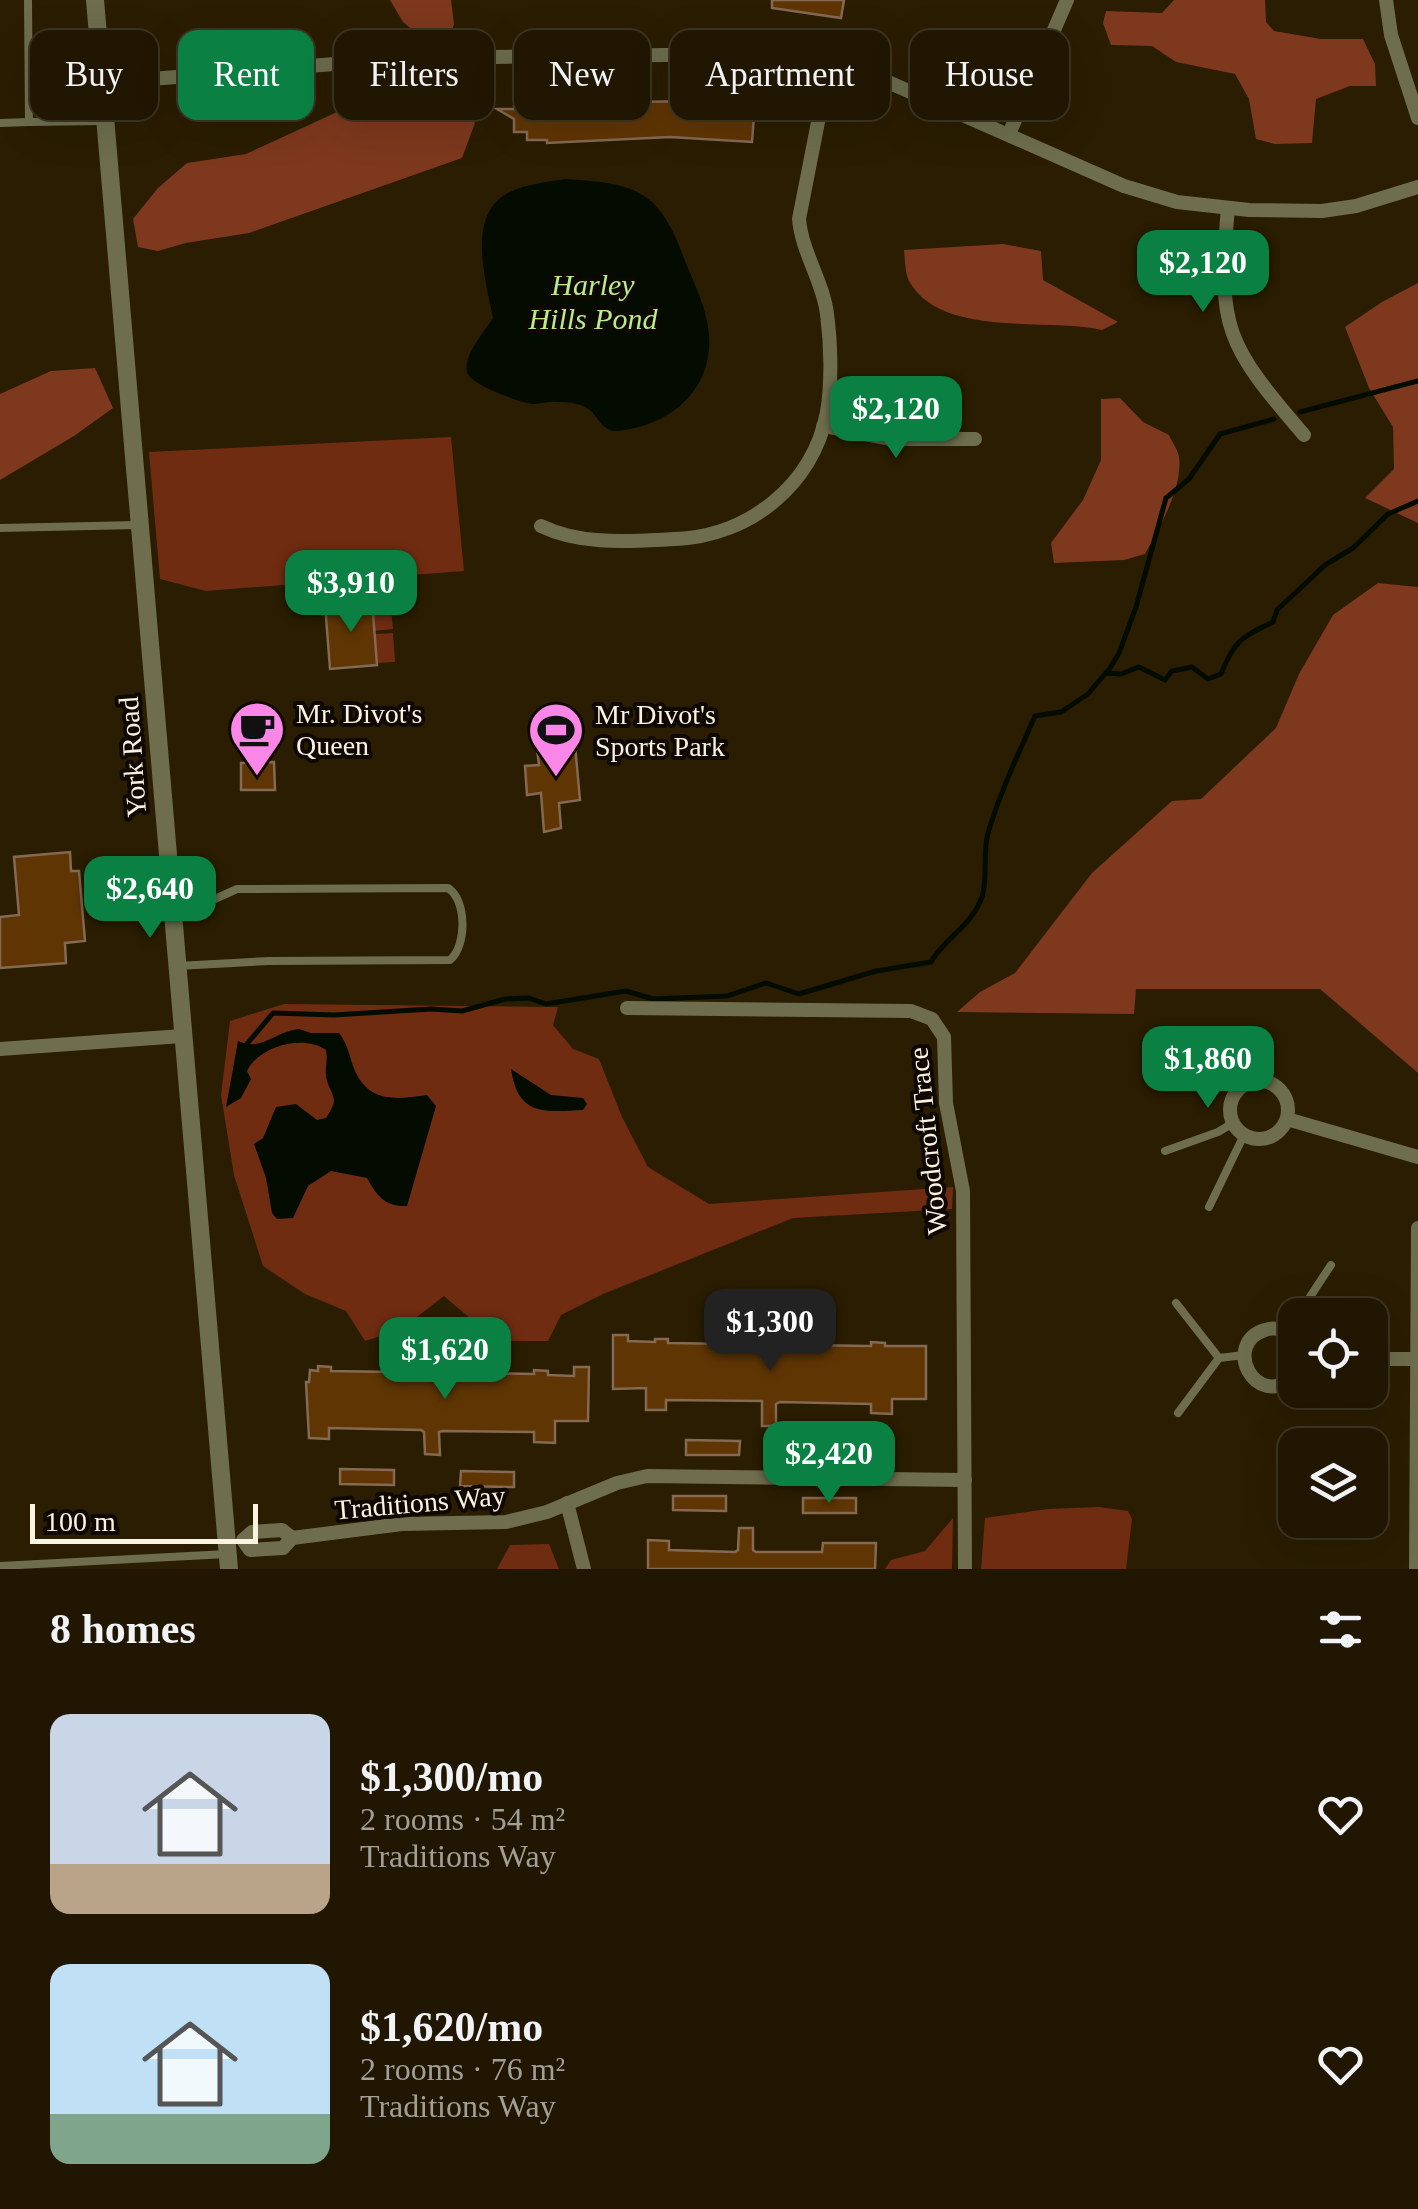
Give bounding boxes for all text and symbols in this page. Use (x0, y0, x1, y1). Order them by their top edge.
chip: Buy (30, 30, 158, 120)
chip: Rent (178, 30, 314, 120)
chip: Filters (334, 30, 494, 120)
chip: New (514, 30, 650, 120)
chip: Apartment (670, 30, 890, 120)
chip: House (910, 30, 1069, 120)
pin: $2,120 (1122, 230, 1284, 315)
text: $2,120 (1159, 244, 1247, 280)
water label: Harley Hills Pond (527, 268, 659, 335)
pin: $2,120 (815, 376, 977, 461)
text: $2,120 (852, 390, 940, 426)
pin: $3,910 (270, 550, 432, 635)
text: $3,910 (307, 564, 395, 600)
street label: York Road (113, 696, 152, 818)
place label: Mr. Divot's Queen (296, 698, 422, 761)
cafe icon: Mr. Divot's Queen (227, 699, 287, 778)
place label: Mr Divot's Sports Park (595, 699, 725, 762)
sports icon: Mr Divot's Sports Park (526, 700, 586, 779)
pin: $2,640 (69, 856, 231, 941)
text: $2,640 (106, 870, 194, 906)
pin: $1,860 (1127, 1026, 1289, 1111)
text: $1,860 (1164, 1040, 1252, 1076)
street label: Woodcroft Trace (902, 1046, 953, 1236)
pin: $1,300 (689, 1289, 851, 1374)
map controls (1278, 1298, 1388, 1538)
button: locate (1278, 1298, 1388, 1408)
text: $1,300 (726, 1303, 814, 1339)
pin: $1,620 (364, 1317, 526, 1402)
text: $1,620 (401, 1331, 489, 1367)
pin: $2,420 (748, 1421, 910, 1506)
button: layers (1278, 1428, 1388, 1538)
text: $2,420 (785, 1435, 873, 1471)
street label: Traditions Way (333, 1480, 507, 1525)
scale bar (30, 1499, 258, 1544)
text: 100 m (45, 1506, 116, 1537)
icon: filters (1313, 1602, 1368, 1657)
text: 8 homes (50, 1606, 196, 1652)
icon: home (130, 1754, 250, 1874)
text: $1,300/mo (360, 1754, 543, 1800)
icon: heart (1313, 1787, 1368, 1842)
text: 2 rooms · 54 m² (360, 1801, 565, 1837)
text: Traditions Way (360, 1838, 556, 1874)
icon: home (130, 2004, 250, 2124)
text: $1,620/mo (360, 2004, 543, 2050)
icon: heart (1313, 2037, 1368, 2092)
text: 2 rooms · 76 m² (360, 2051, 565, 2087)
text: Traditions Way (360, 2088, 556, 2124)

